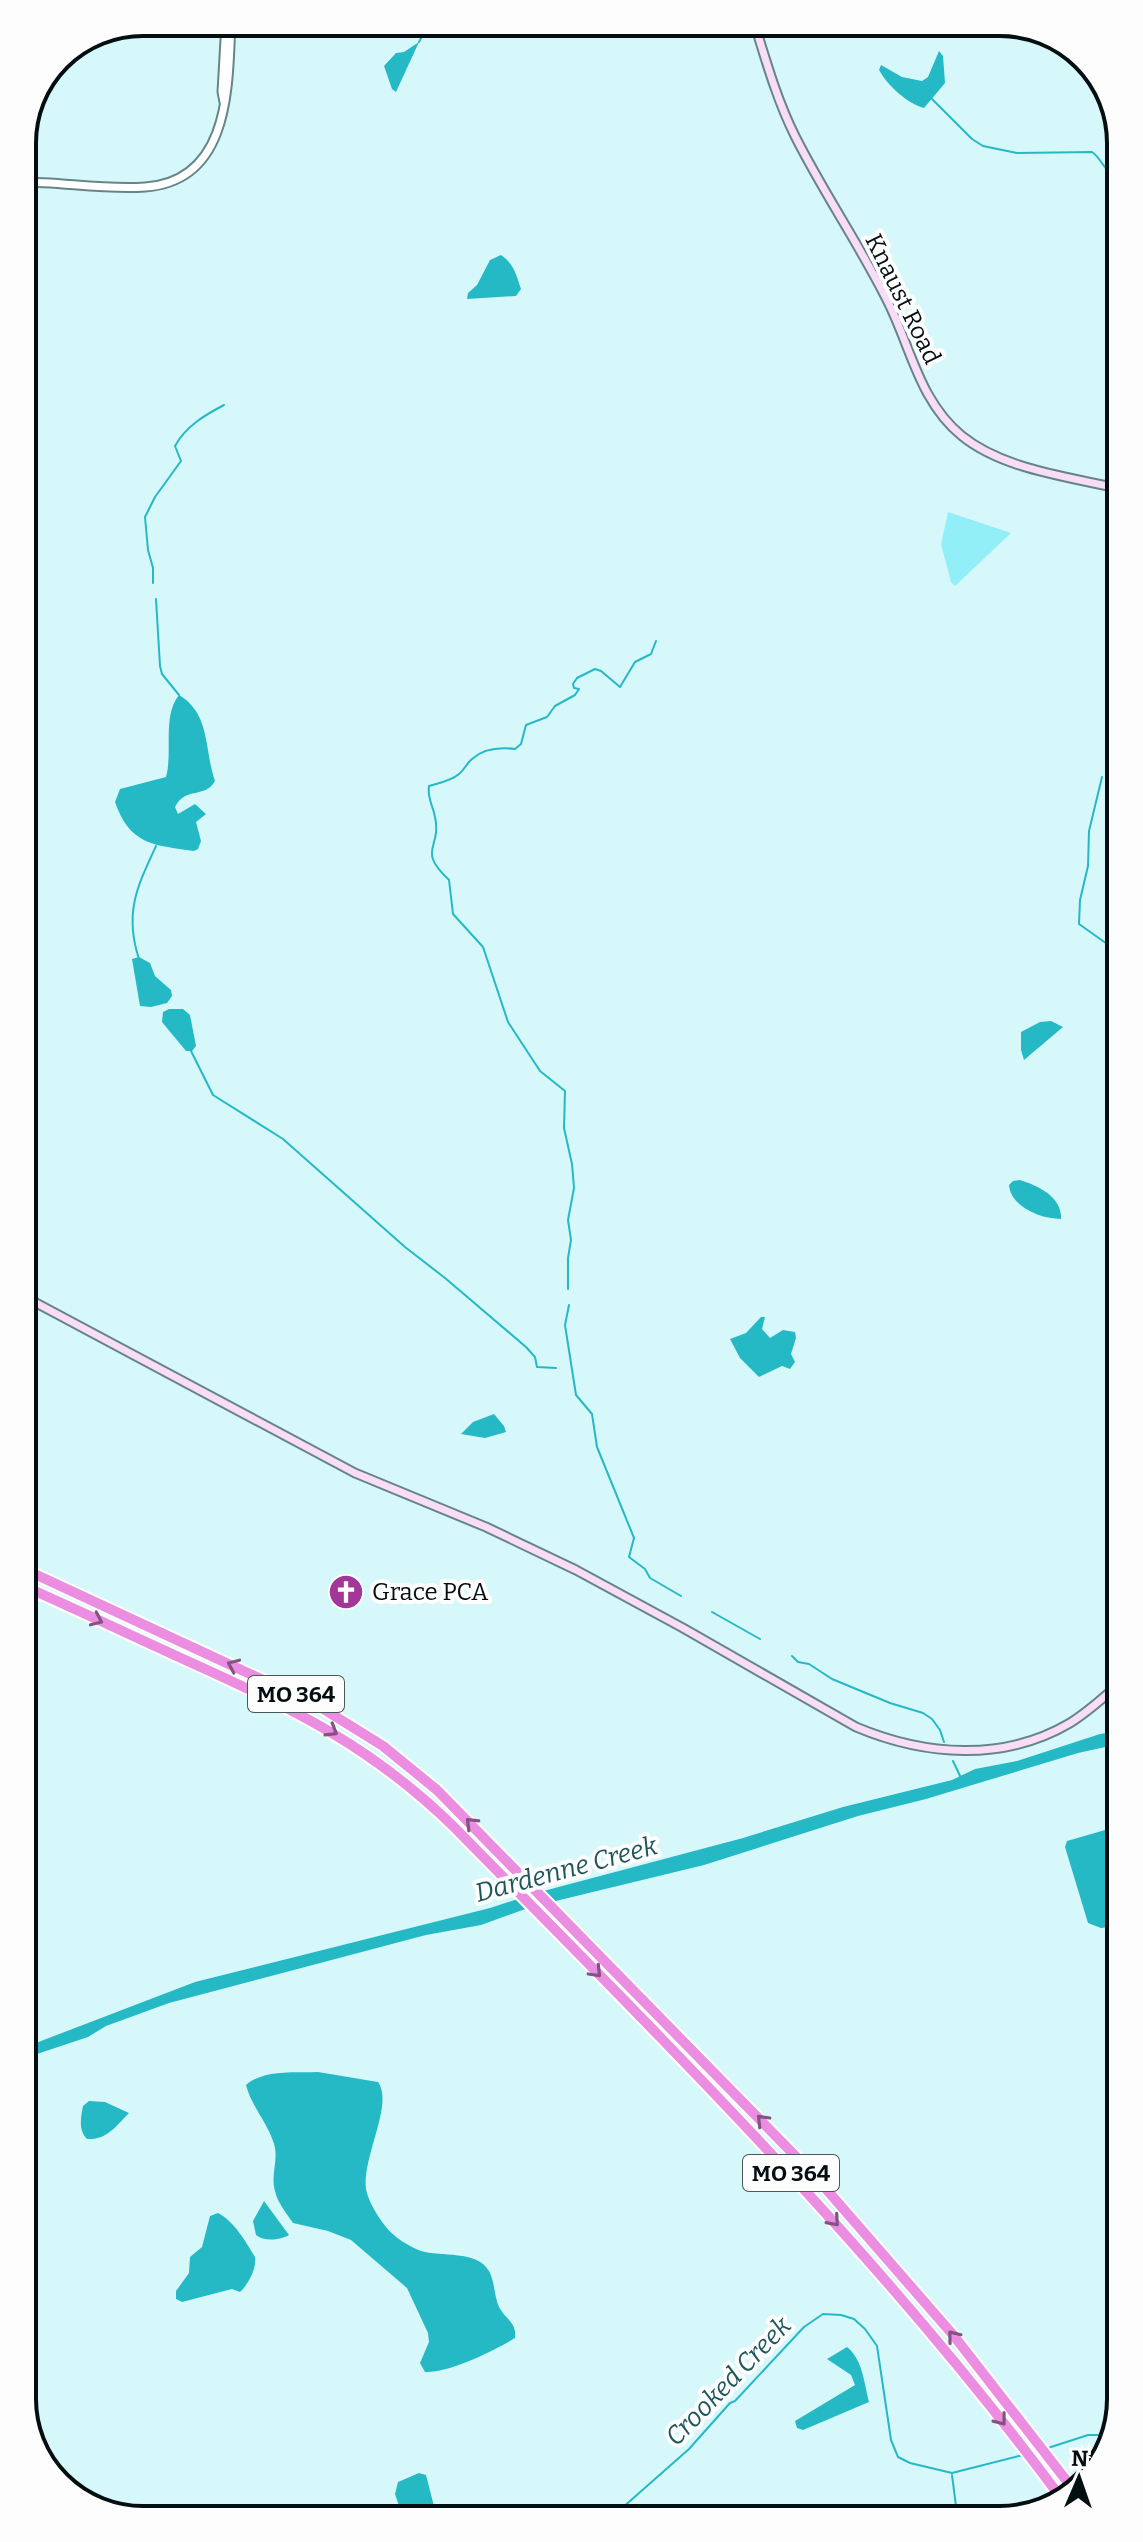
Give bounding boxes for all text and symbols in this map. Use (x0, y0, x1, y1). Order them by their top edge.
street label: Knaust Road (859, 229, 947, 369)
church icon: Grace PCA (327, 1573, 365, 1611)
place label: Grace PCA (372, 1578, 488, 1606)
one-way arrow (89, 1610, 103, 1626)
one-way arrow (227, 1658, 241, 1674)
road number: MO 364 (248, 1676, 344, 1712)
one-way arrow (323, 1721, 338, 1737)
one-way arrow (466, 1818, 480, 1832)
water label: Dardenne Creek (472, 1830, 661, 1909)
one-way arrow (587, 1963, 601, 1977)
one-way arrow (757, 2115, 771, 2129)
road number: MO 364 (743, 2155, 839, 2191)
one-way arrow (824, 2211, 839, 2226)
water label: Crooked Creek (659, 2310, 798, 2452)
one-way arrow (948, 2331, 963, 2345)
one-way arrow (991, 2411, 1005, 2426)
north arrow (1039, 2438, 1119, 2518)
text: N (1071, 2445, 1089, 2472)

